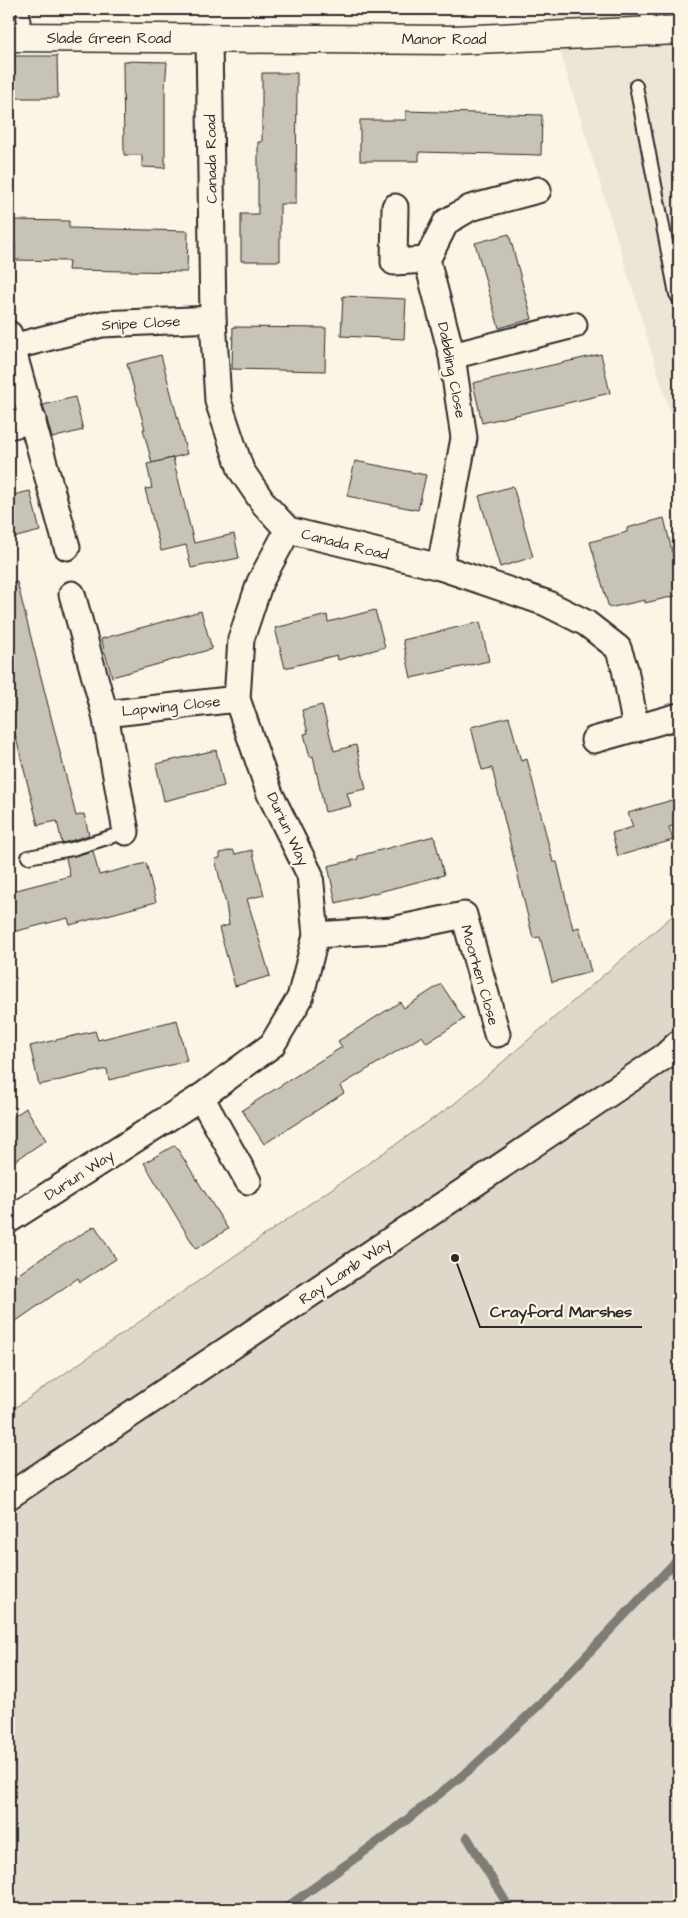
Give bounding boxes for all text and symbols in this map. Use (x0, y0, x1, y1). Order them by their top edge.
street label: Slade Green Road (47, 28, 171, 49)
street label: Manor Road (402, 29, 487, 50)
street label: Canada Road (200, 114, 223, 204)
street label: Snipe Close (101, 311, 181, 336)
street label: Dabbling Close (431, 320, 471, 420)
street label: Canada Road (299, 524, 391, 566)
street label: Lapwing Close (121, 691, 222, 723)
street label: Duriun Way (260, 789, 314, 870)
street label: Moorhen Close (455, 922, 504, 1028)
street label: Duriun Way (40, 1145, 119, 1207)
street label: Ray Lamb Way (295, 1233, 396, 1311)
callout: Crayford Marshes (480, 1296, 642, 1327)
text: Crayford Marshes (490, 1301, 632, 1324)

